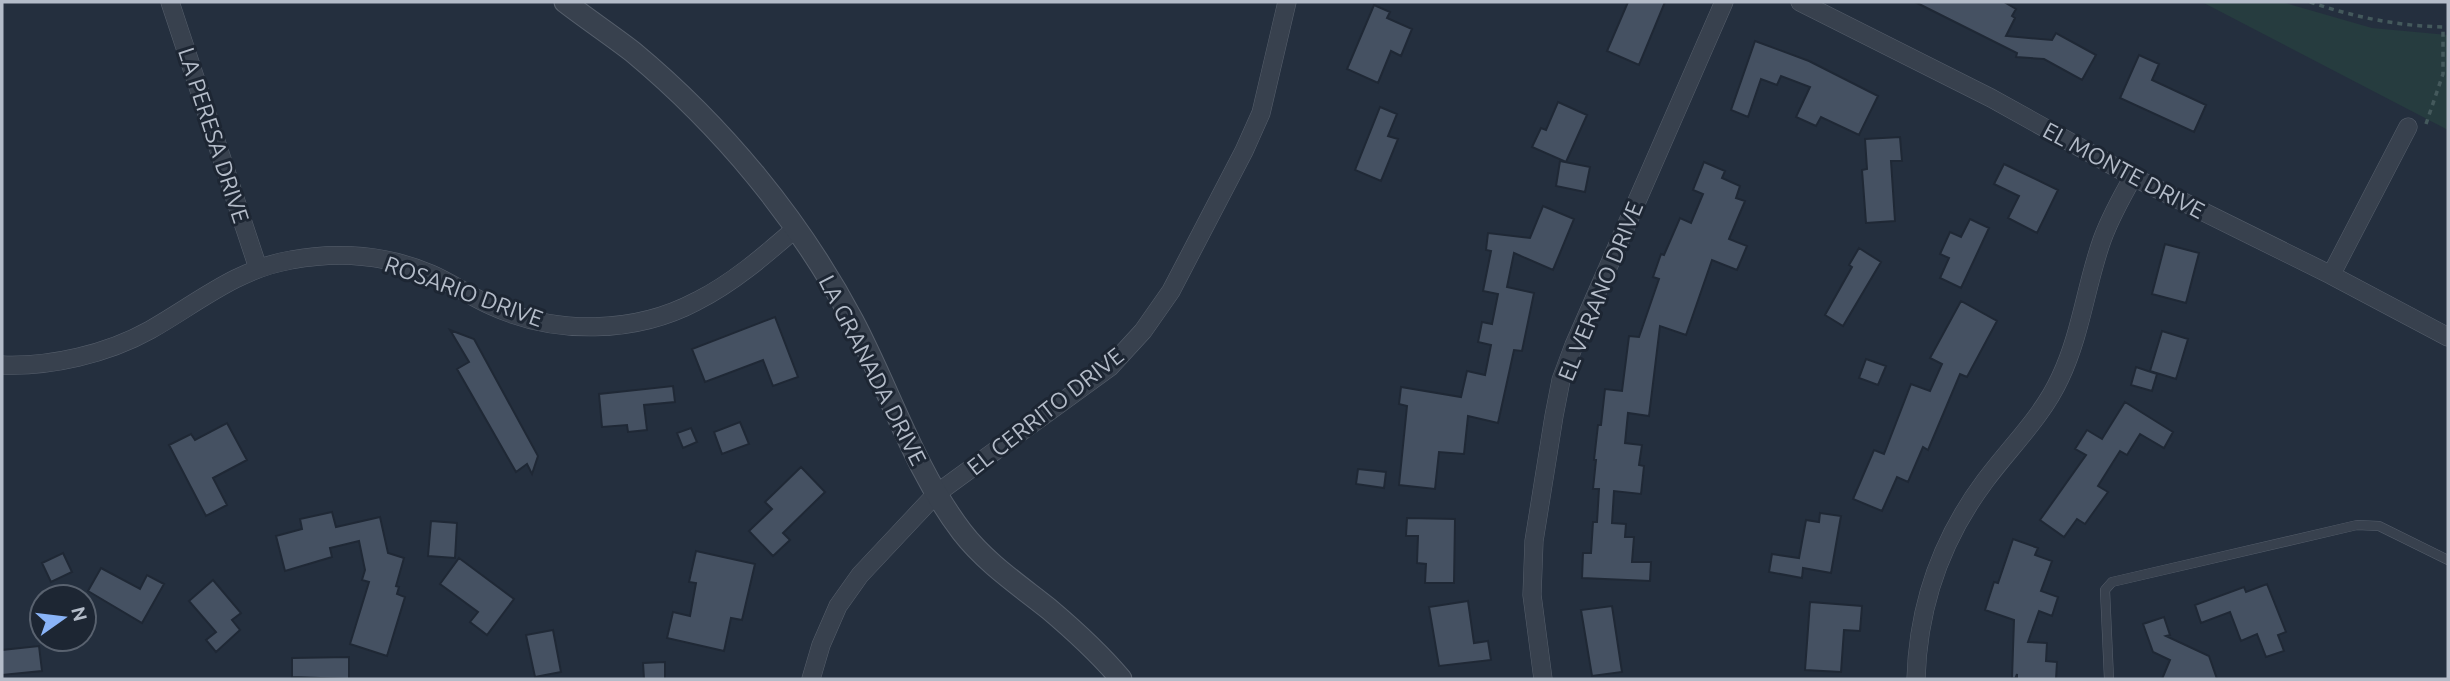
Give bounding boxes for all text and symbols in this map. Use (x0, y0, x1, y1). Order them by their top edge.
street label: LA PERESA DRIVE (174, 44, 254, 226)
street label: EL MONTE DRIVE (2039, 117, 2209, 223)
street label: EL VERANO DRIVE (1553, 198, 1647, 384)
street label: ROSARIO DRIVE (381, 251, 547, 331)
street label: LA GRANADA DRIVE (814, 271, 932, 469)
street label: EL CERRITO DRIVE (962, 342, 1128, 480)
north arrow (28, 583, 98, 653)
text: N (67, 604, 92, 623)

